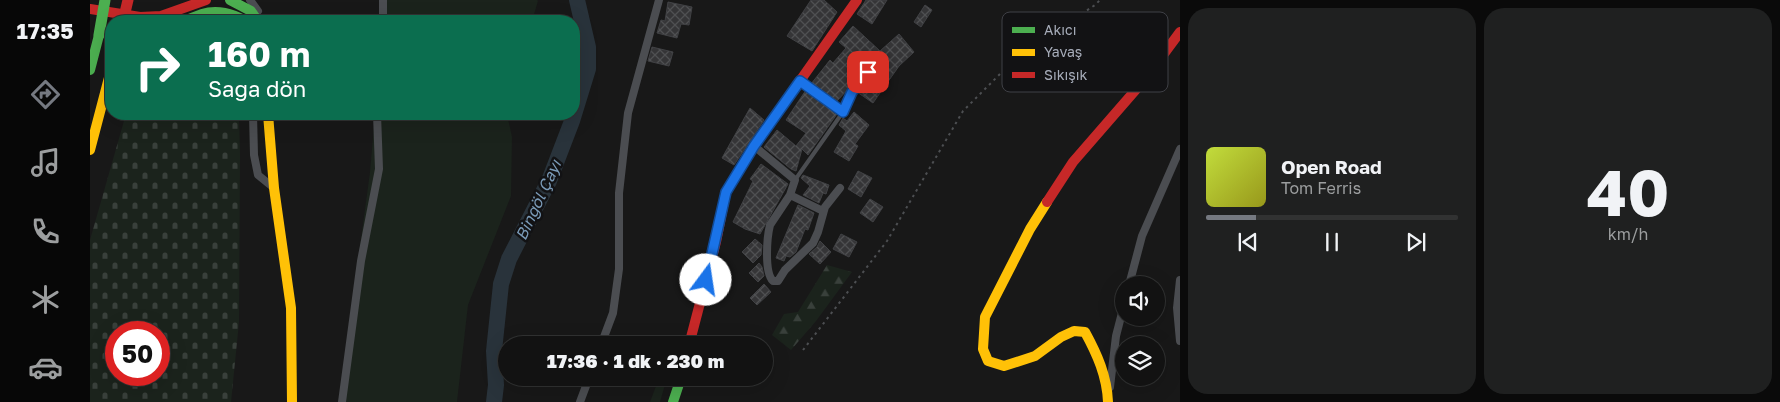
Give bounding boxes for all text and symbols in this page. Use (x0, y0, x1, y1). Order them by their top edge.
legend (1002, 12, 1168, 92)
text: 17:35 (16, 17, 74, 44)
text: Akıcı (1044, 21, 1076, 38)
text: 160 m (208, 33, 310, 75)
icon: right (125, 35, 190, 100)
text: Yavaş (1044, 43, 1082, 60)
pin (847, 51, 889, 93)
icon: arrive (854, 58, 882, 86)
text: Sıkışık (1044, 66, 1088, 83)
text: Sağa dön (208, 75, 306, 102)
icon: directions (28, 77, 63, 112)
icon: music (28, 145, 63, 180)
text: 40 (1587, 152, 1669, 230)
text: Open Road (1281, 155, 1382, 178)
water label: Bingöl Çayı (511, 156, 566, 243)
text: Tom Ferris (1281, 178, 1361, 198)
icon: phone (28, 214, 63, 249)
text: km/h (1608, 224, 1648, 244)
icon: previous (1234, 228, 1262, 256)
icon: pause (1318, 228, 1346, 256)
icon: next (1402, 228, 1430, 256)
position arrow (679, 253, 731, 305)
map controls (1115, 276, 1165, 386)
button: sound (1115, 276, 1165, 326)
icon: climate (28, 282, 63, 317)
speed limit sign: 50 (105, 321, 170, 386)
button: layers (1115, 336, 1165, 386)
text: 17:36 · 1 dk · 230 m (547, 349, 724, 372)
icon: car (28, 350, 63, 385)

